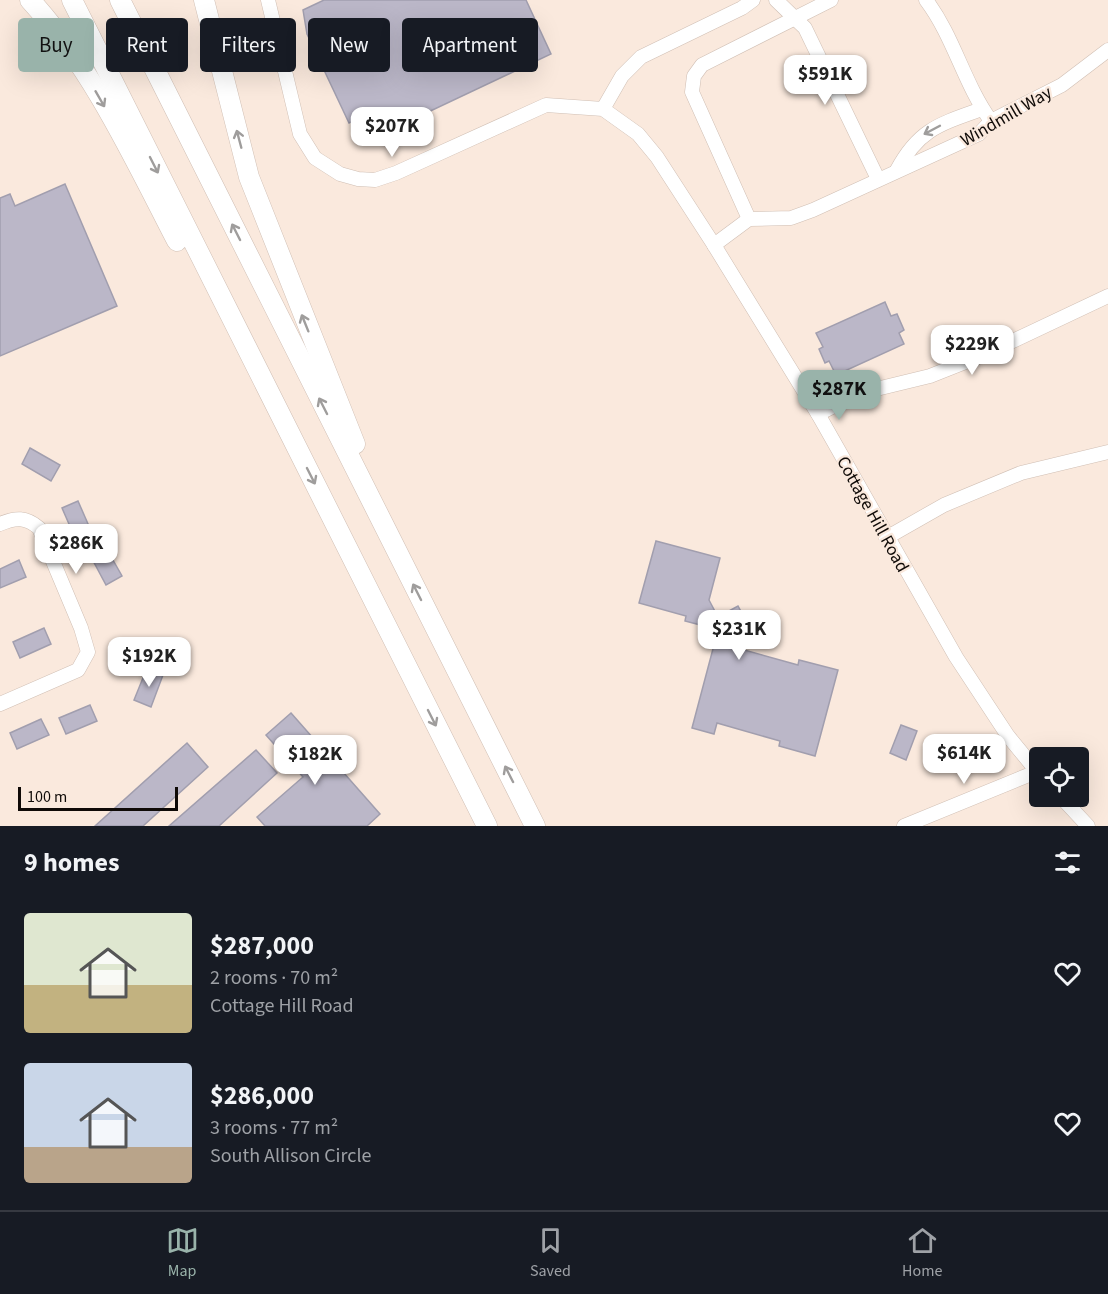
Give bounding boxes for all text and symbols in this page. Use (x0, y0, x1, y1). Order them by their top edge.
chip: Buy (18, 18, 94, 72)
chip: Rent (106, 18, 188, 72)
chip: Filters (200, 18, 296, 72)
chip: New (308, 18, 390, 72)
chip: Apartment (402, 18, 538, 72)
pin: $591K (783, 55, 867, 106)
text: $591K (798, 60, 852, 88)
street label: Windmill Way (956, 80, 1057, 153)
one-way arrow (95, 90, 107, 107)
pin: $207K (350, 107, 434, 158)
text: $207K (365, 112, 419, 140)
one-way arrow (924, 124, 941, 136)
one-way arrow (233, 130, 245, 149)
one-way arrow (148, 156, 160, 173)
one-way arrow (230, 224, 242, 241)
one-way arrow (299, 314, 310, 333)
pin: $229K (930, 325, 1014, 376)
text: $229K (945, 330, 999, 358)
pin: $287K (797, 370, 881, 421)
text: $287K (812, 375, 866, 403)
one-way arrow (317, 398, 329, 416)
street label: Cottage Hill Road (830, 452, 915, 577)
one-way arrow (306, 466, 317, 484)
pin: $286K (34, 524, 118, 575)
text: $286K (49, 529, 103, 557)
one-way arrow (411, 584, 423, 601)
pin: $231K (697, 610, 781, 661)
text: $231K (712, 615, 766, 643)
pin: $192K (107, 637, 191, 688)
text: $192K (122, 642, 176, 670)
one-way arrow (427, 709, 439, 727)
pin: $614K (922, 734, 1006, 785)
pin: $182K (273, 735, 357, 786)
text: $614K (937, 739, 991, 767)
text: $182K (288, 740, 342, 768)
map controls (1029, 747, 1089, 807)
button: locate (1029, 747, 1089, 807)
one-way arrow (503, 765, 514, 783)
scale bar (18, 784, 178, 812)
text: 100 m (27, 786, 67, 808)
text: 9 homes (24, 844, 119, 881)
icon: filters (1051, 846, 1084, 879)
text: $287,000 (210, 927, 314, 964)
icon: home (72, 937, 144, 1009)
icon: heart (1051, 957, 1084, 990)
text: 2 rooms · 70 m² (210, 964, 338, 992)
text: Cottage Hill Road (210, 992, 354, 1020)
text: $286,000 (210, 1077, 314, 1114)
icon: home (72, 1087, 144, 1159)
icon: heart (1051, 1107, 1084, 1140)
text: 3 rooms · 77 m² (210, 1114, 338, 1142)
text: South Allison Circle (210, 1142, 371, 1170)
tab: Map (166, 1224, 199, 1282)
tab: Saved (530, 1224, 571, 1282)
tab: Home (902, 1224, 942, 1282)

